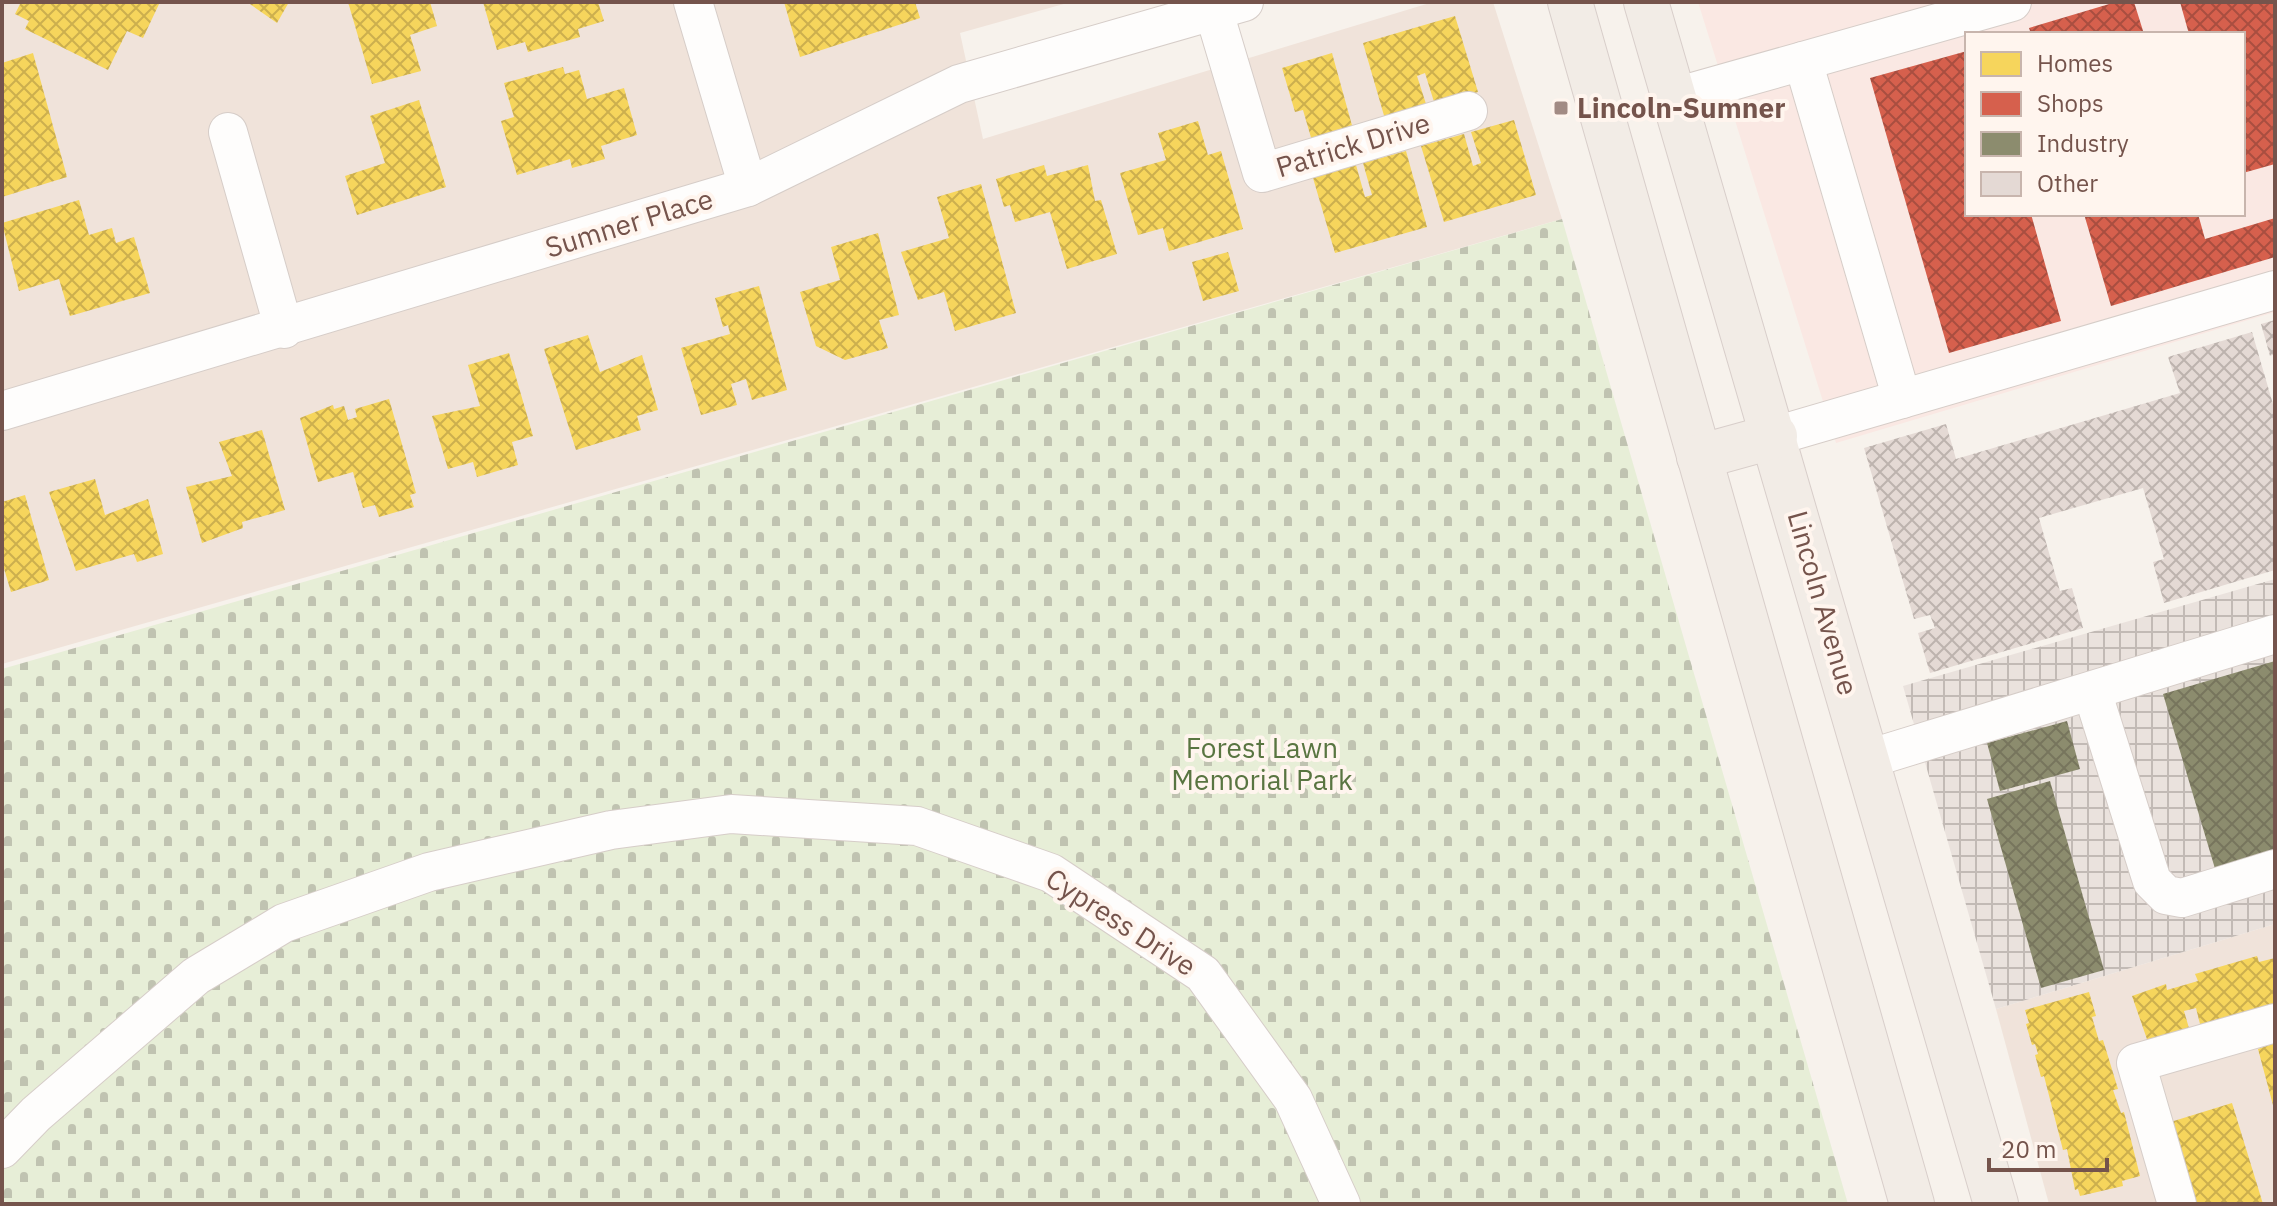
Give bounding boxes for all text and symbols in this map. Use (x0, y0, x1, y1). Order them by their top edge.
legend (1965, 32, 2245, 216)
text: Homes (2037, 47, 2113, 79)
text: Shops (2037, 87, 2104, 119)
place label: Lincoln-Sumner (1577, 89, 1786, 126)
marker: Lincoln-Sumner (1552, 99, 1570, 117)
street label: Patrick Drive (1271, 104, 1434, 185)
text: Industry (2037, 127, 2129, 159)
text: Other (2037, 167, 2098, 199)
street label: Sumner Place (540, 179, 717, 266)
street label: Lincoln Avenue (1779, 506, 1867, 699)
park label: Forest Lawn Memorial Park (1171, 729, 1353, 798)
street label: Cypress Drive (1039, 859, 1203, 984)
scale bar (1989, 1122, 2107, 1172)
text: 20 m (2001, 1133, 2056, 1165)

